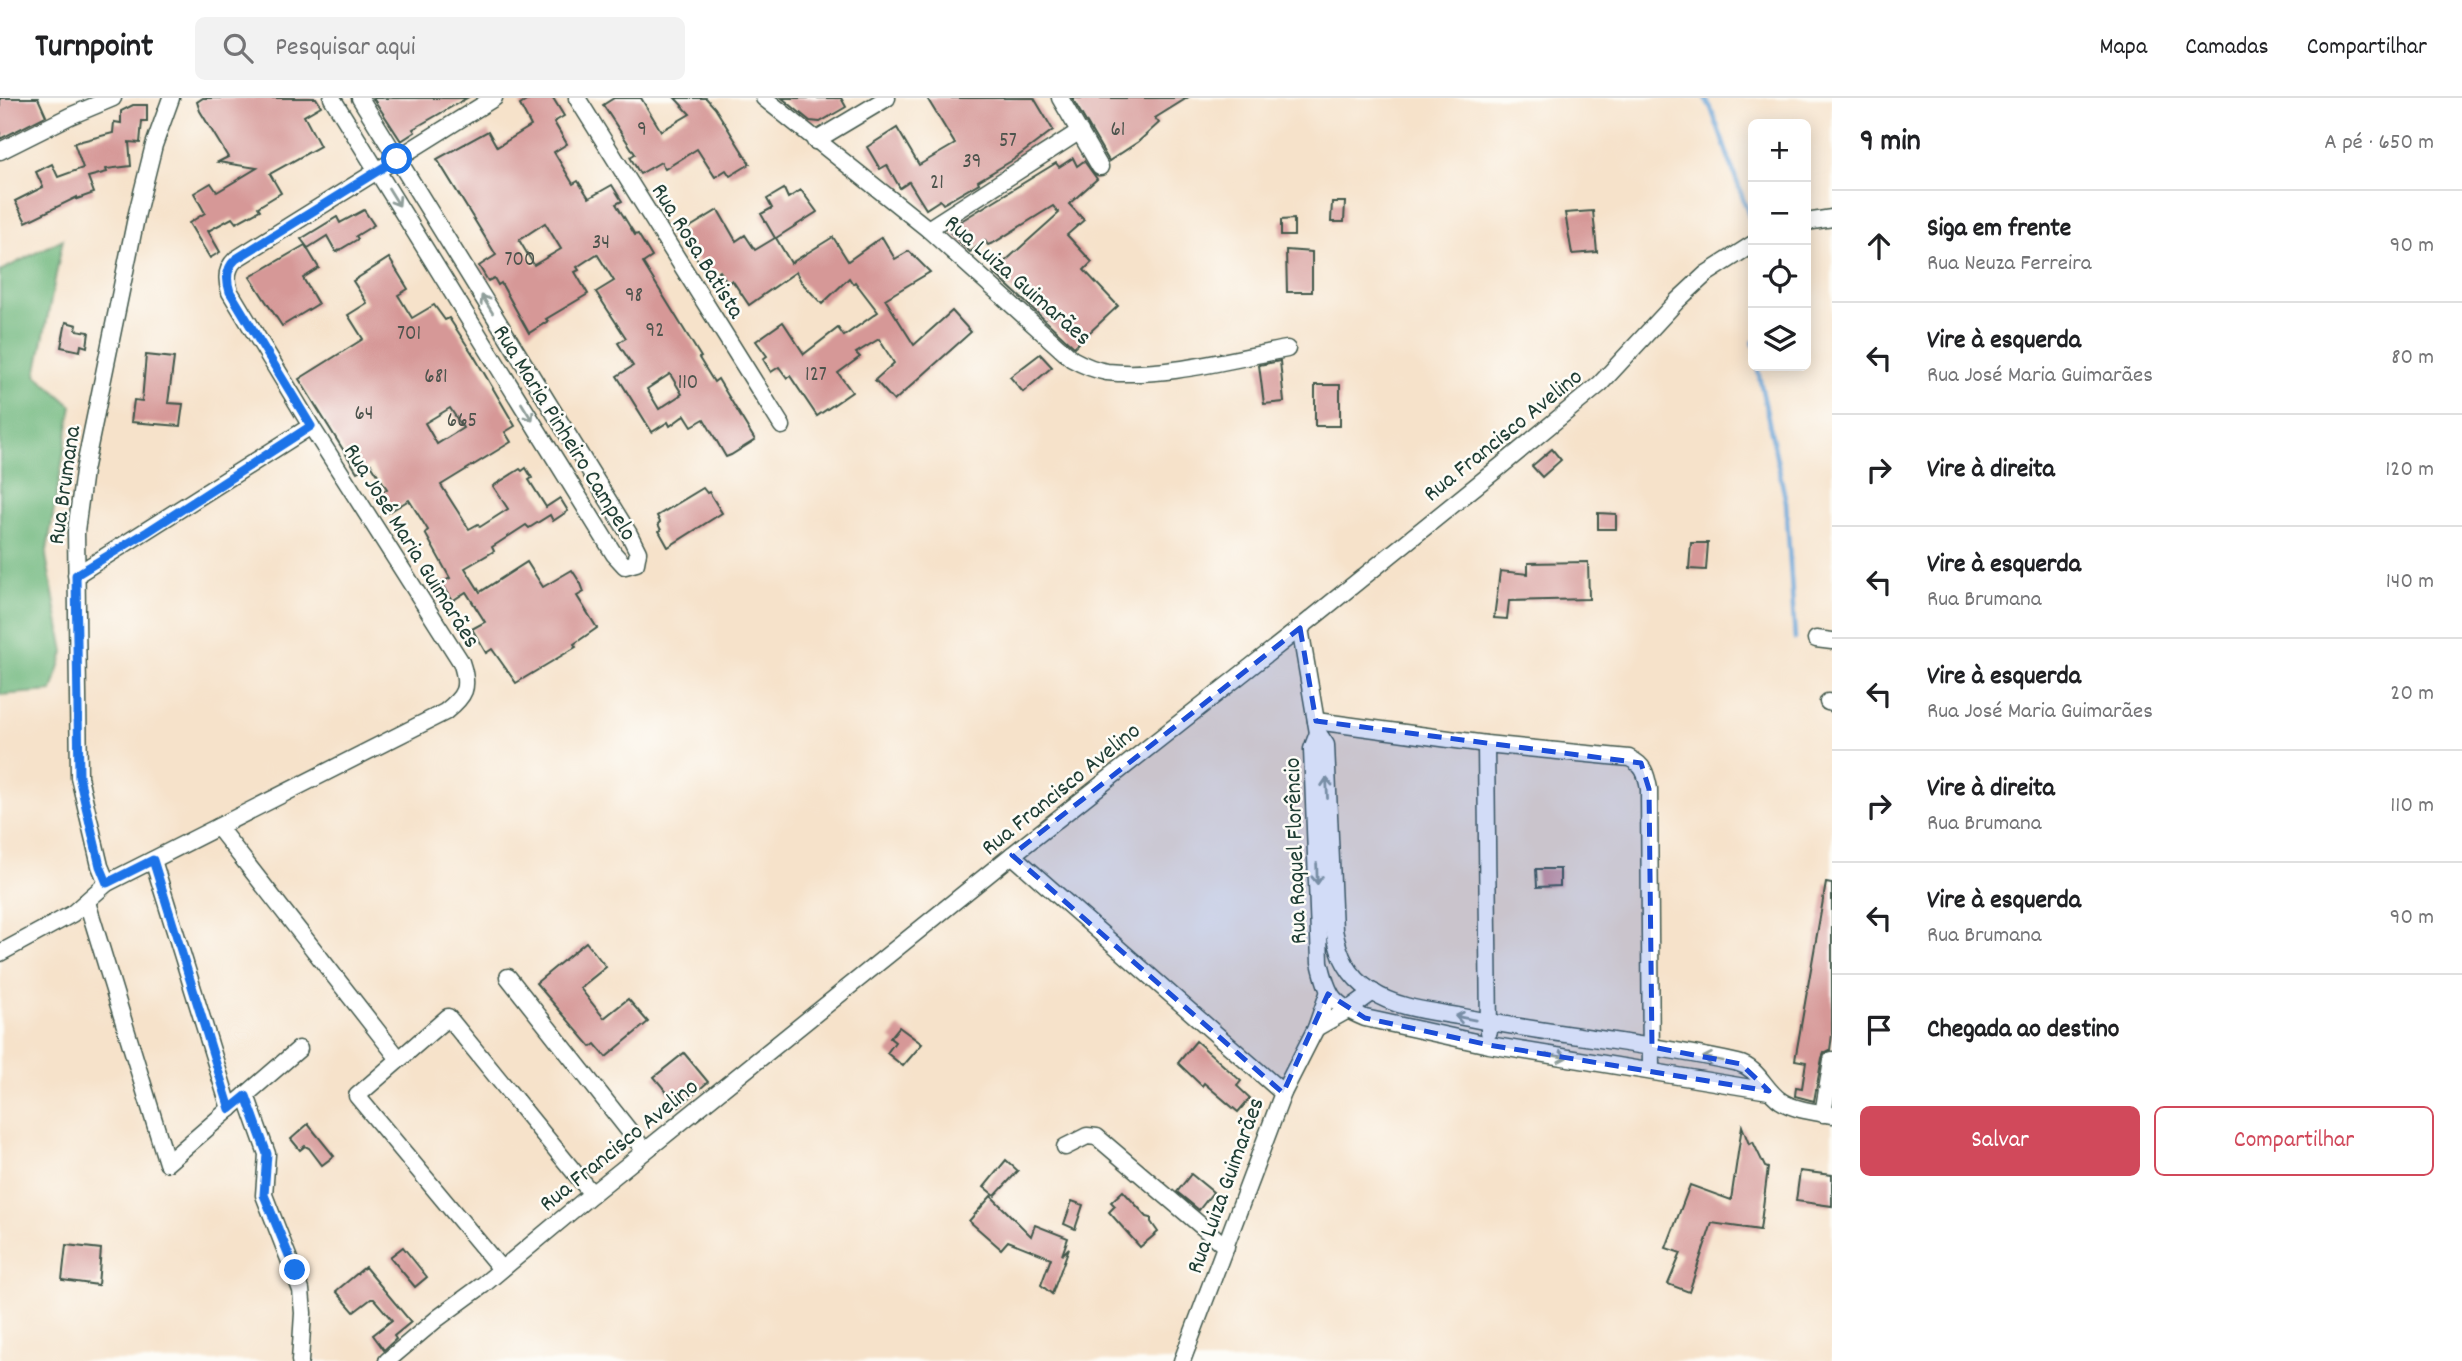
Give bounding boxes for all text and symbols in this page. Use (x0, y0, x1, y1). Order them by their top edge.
search box (195, 17, 685, 80)
text: Turnpoint (35, 25, 153, 72)
icon: search (219, 29, 257, 67)
text: Pesquisar aqui (275, 30, 415, 67)
text: Mapa (2100, 31, 2147, 65)
text: Camadas (2185, 31, 2269, 65)
text: Compartilhar (2307, 31, 2427, 65)
house number: 9 (637, 116, 647, 146)
house number: 61 (1111, 116, 1125, 146)
map controls (1748, 119, 1811, 371)
button: + (1748, 119, 1811, 182)
text: 9 min (1860, 122, 1921, 165)
house number: 57 (999, 127, 1017, 157)
text: A pé · 650 m (2324, 127, 2434, 160)
route start (381, 143, 412, 174)
house number: 39 (963, 148, 981, 178)
house number: 21 (930, 169, 944, 199)
street label: Rua Rosa Batista (641, 177, 752, 327)
button: − (1748, 182, 1811, 245)
one-way arrow (388, 187, 402, 207)
street label: Rua Luiza Guimarães (936, 208, 1098, 355)
text: Siga em frente (1927, 211, 2071, 248)
icon: ahead (1860, 227, 1898, 265)
house number: 34 (592, 229, 610, 259)
text: 90 m (2390, 230, 2434, 263)
button: locate (1748, 245, 1811, 308)
house number: 700 (505, 246, 535, 276)
text: Rua Neuza Ferreira (1927, 248, 2091, 281)
house number: 98 (625, 282, 643, 312)
one-way arrow (480, 295, 495, 314)
button: layers (1748, 308, 1811, 371)
house number: 92 (646, 317, 664, 347)
street label: Rua Maria Pinheiro Campelo (483, 319, 644, 548)
house number: 701 (397, 320, 421, 350)
text: Vire à esquerda (1927, 323, 2081, 360)
icon: left (1860, 339, 1898, 377)
text: 80 m (2391, 342, 2434, 375)
text: Rua José Maria Guimarães (1927, 360, 2153, 393)
house number: 127 (805, 361, 827, 391)
street label: Rua Francisco Avelino (1417, 361, 1591, 511)
house number: 681 (424, 363, 448, 393)
house number: 110 (678, 369, 698, 399)
house number: 64 (354, 400, 374, 430)
one-way arrow (520, 401, 534, 421)
house number: 665 (447, 407, 477, 437)
street label: Rua Brumana (41, 423, 91, 547)
street label: Rua José Maria Guimarães (334, 438, 487, 656)
icon: right (1860, 451, 1898, 489)
text: Vire à direita (1927, 452, 2055, 489)
text: 120 m (2385, 454, 2434, 487)
text: Vire à esquerda (1927, 547, 2081, 584)
icon: left (1860, 563, 1898, 601)
text: 140 m (2386, 566, 2434, 599)
text: Rua Brumana (1927, 584, 2042, 617)
text: Vire à esquerda (1927, 659, 2081, 696)
icon: left (1860, 675, 1898, 713)
text: 20 m (2390, 678, 2434, 711)
text: Rua José Maria Guimarães (1927, 696, 2153, 729)
street label: Rua Francisco Avelino (975, 715, 1149, 865)
street label: Rua Raquel Florêncio (1277, 757, 1317, 945)
text: Vire à direita (1927, 771, 2055, 808)
one-way arrow (1321, 777, 1334, 800)
icon: right (1860, 787, 1898, 825)
text: 110 m (2390, 790, 2434, 823)
text: Rua Brumana (1927, 808, 2042, 841)
one-way arrow (1310, 862, 1323, 885)
text: Vire à esquerda (1927, 883, 2081, 920)
icon: left (1860, 899, 1898, 937)
text: 90 m (2390, 902, 2434, 935)
text: Rua Brumana (1927, 920, 2042, 953)
one-way arrow (1454, 1010, 1477, 1024)
icon: arrive (1860, 1011, 1898, 1049)
text: Chegada ao destino (1927, 1012, 2119, 1049)
one-way arrow (1545, 1050, 1568, 1063)
one-way arrow (1702, 1051, 1725, 1065)
street label: Rua Francisco Avelino (533, 1071, 707, 1221)
street label: Rua Luiza Guimarães (1179, 1093, 1274, 1279)
button: Salvar (1860, 1106, 2140, 1176)
button: Compartilhar (2154, 1106, 2434, 1176)
route end (279, 1254, 310, 1285)

